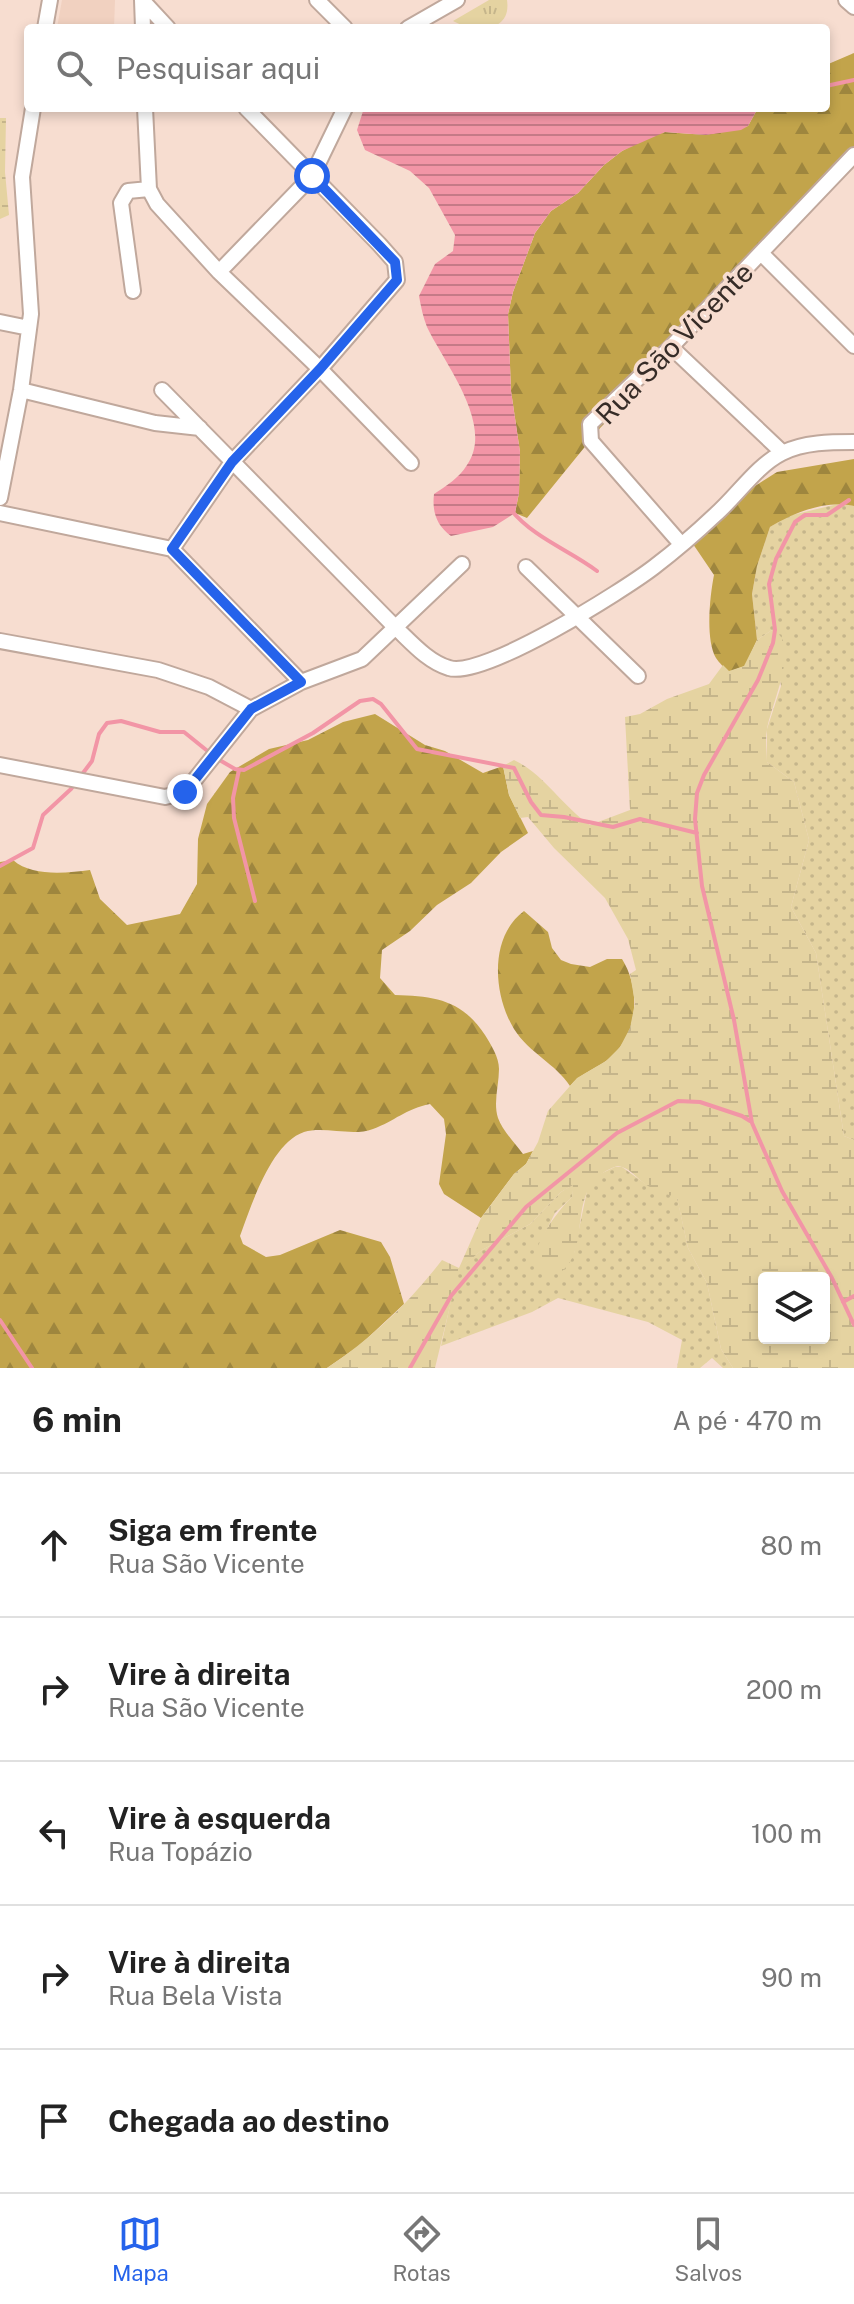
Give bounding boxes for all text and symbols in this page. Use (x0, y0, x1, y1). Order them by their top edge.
search box (24, 24, 830, 112)
icon: search (52, 46, 96, 90)
text: Pesquisar aqui (116, 50, 320, 86)
route start (294, 158, 330, 194)
street label: Rua São Vicente (589, 255, 759, 431)
route end (167, 774, 203, 810)
map controls (758, 1272, 830, 1344)
button: layers (758, 1272, 830, 1344)
text: 6 min (32, 1400, 122, 1440)
text: A pé · 470 m (673, 1405, 822, 1436)
text: Siga em frente (108, 1512, 318, 1548)
icon: ahead (32, 1523, 76, 1567)
text: 80 m (761, 1530, 822, 1561)
text: Rua São Vicente (108, 1548, 305, 1579)
text: Vire à direita (108, 1656, 291, 1692)
icon: right (32, 1667, 76, 1711)
text: 200 m (746, 1674, 822, 1705)
text: Rua São Vicente (108, 1692, 305, 1723)
text: Vire à esquerda (108, 1800, 331, 1836)
icon: left (32, 1811, 76, 1855)
text: 100 m (751, 1818, 822, 1849)
text: Rua Topázio (108, 1836, 253, 1867)
text: Vire à direita (108, 1944, 291, 1980)
icon: right (32, 1955, 76, 1999)
text: 90 m (761, 1962, 822, 1993)
text: Rua Bela Vista (108, 1980, 282, 2011)
icon: arrive (32, 2099, 76, 2143)
text: Chegada ao destino (108, 2103, 389, 2139)
tab: Mapa (112, 2212, 169, 2286)
tab: Rotas (393, 2212, 451, 2286)
tab: Salvos (675, 2212, 742, 2286)

